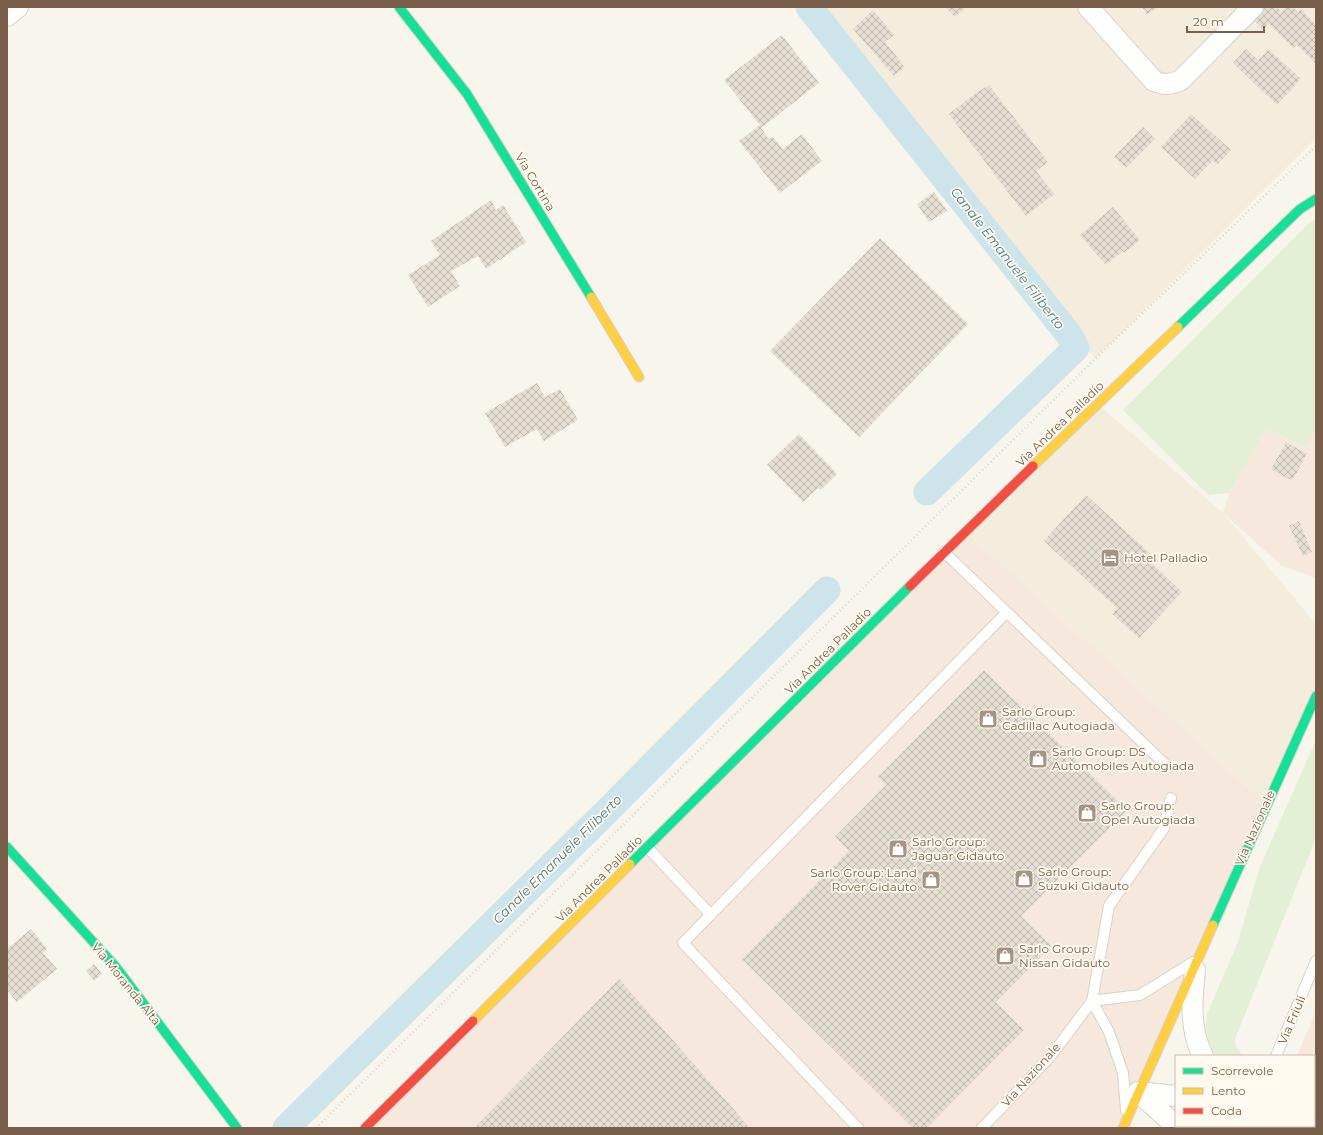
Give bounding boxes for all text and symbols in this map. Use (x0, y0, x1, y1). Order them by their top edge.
scale bar (1187, 8, 1264, 34)
text: 20 m (1193, 14, 1224, 29)
street label: Via Cortina (512, 150, 559, 214)
water label: Canale Emanuele Filiberto (948, 184, 1068, 332)
street label: Via Andrea Palladio (1013, 378, 1107, 469)
hotel icon: Hotel Palladio (1099, 547, 1121, 569)
place label: Hotel Palladio (1124, 550, 1208, 565)
street label: Via Andrea Palladio (781, 604, 874, 697)
place label: Sarlo Group: Cadillac Autogiada (1002, 704, 1115, 733)
shop icon: Sarlo Group: Cadillac Autogiada (977, 708, 999, 730)
place label: Sarlo Group: DS Automobiles Autogiada (1052, 744, 1194, 773)
shop icon: Sarlo Group: DS Automobiles Autogiada (1027, 748, 1049, 770)
street label: Via Nazionale (1231, 788, 1278, 868)
water label: Canale Emanuele Filiberto (489, 791, 625, 927)
place label: Sarlo Group: Opel Autogiada (1101, 798, 1195, 827)
shop icon: Sarlo Group: Opel Autogiada (1076, 802, 1098, 824)
street label: Via Andrea Palladio (552, 832, 645, 925)
place label: Sarlo Group: Jaguar Gidauto (911, 834, 1004, 863)
shop icon: Sarlo Group: Jaguar Gidauto (887, 838, 909, 860)
place label: Sarlo Group: Suzuki Gidauto (1038, 864, 1129, 893)
place label: Sarlo Group: Land Rover Gidauto (810, 865, 917, 894)
shop icon: Sarlo Group: Suzuki Gidauto (1013, 868, 1035, 890)
shop icon: Sarlo Group: Land Rover Gidauto (920, 869, 942, 891)
street label: Via Moranda Alta (88, 939, 164, 1028)
place label: Sarlo Group: Nissan Gidauto (1019, 941, 1110, 970)
shop icon: Sarlo Group: Nissan Gidauto (994, 945, 1016, 967)
street label: Via Friuli (1275, 993, 1309, 1046)
street label: Via Nazionale (998, 1040, 1063, 1110)
legend (1175, 1055, 1315, 1127)
text: Scorrevole (1211, 1063, 1273, 1078)
text: Lento (1211, 1083, 1246, 1098)
text: Coda (1211, 1103, 1242, 1118)

